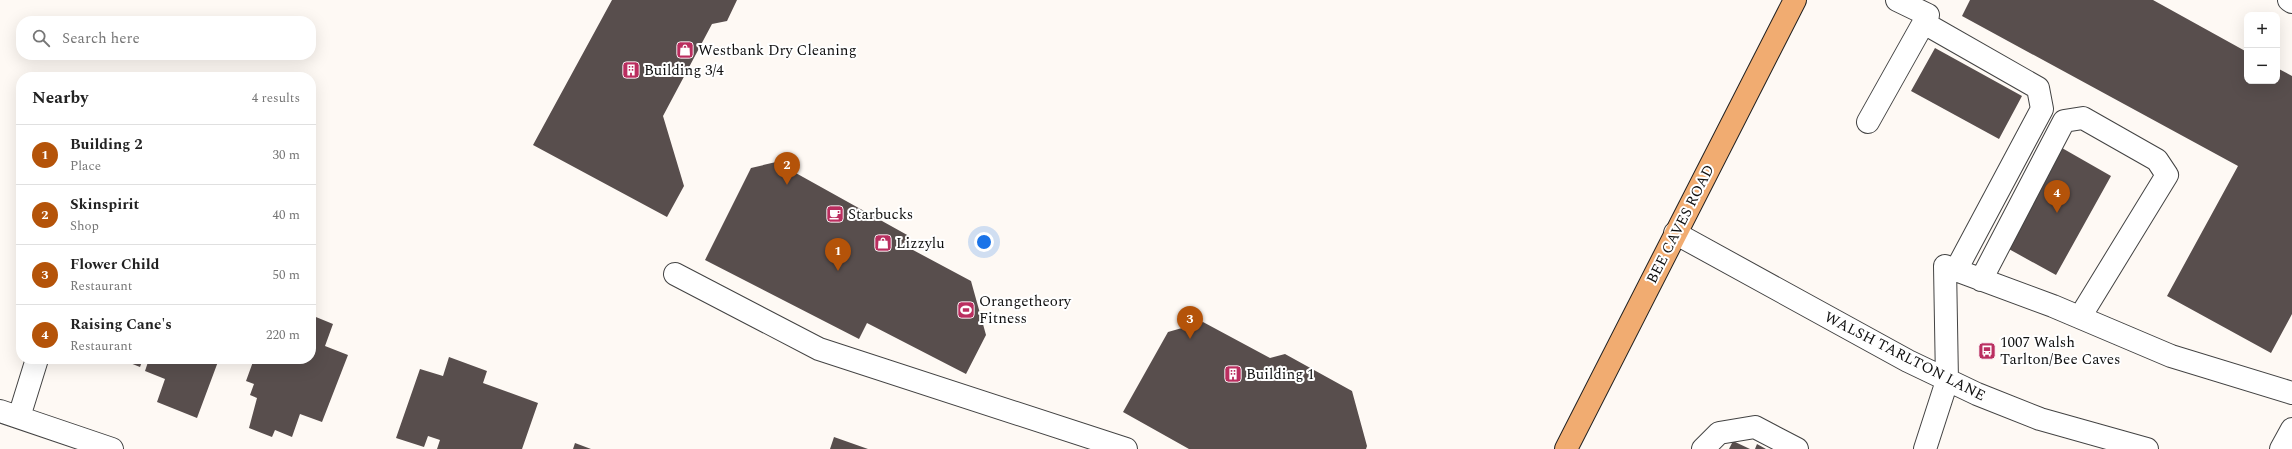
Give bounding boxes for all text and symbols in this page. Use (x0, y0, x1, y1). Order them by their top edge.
map controls (2244, 12, 2280, 84)
button: + (2244, 12, 2280, 48)
search box (16, 16, 316, 60)
icon: search (30, 27, 52, 49)
text: Search here (62, 27, 140, 50)
place label: Westbank Dry Cleaning (698, 39, 857, 62)
shop icon: Westbank Dry Cleaning (675, 40, 695, 60)
button: − (2244, 48, 2280, 84)
place label: Building 3/4 (644, 59, 724, 82)
building icon: Building 3/4 (621, 60, 641, 80)
text: Nearby (32, 85, 88, 111)
text: 4 results (252, 88, 300, 108)
text: Building 2 (70, 133, 143, 156)
text: 1 (41, 145, 49, 165)
text: 30 m (273, 145, 300, 165)
pin: 2 (774, 152, 800, 185)
text: Place (70, 156, 101, 176)
street label: BEE CAVES ROAD (1640, 161, 1720, 288)
pin: 4 (2044, 180, 2070, 213)
text: Skinspirit (70, 193, 139, 216)
place label: Starbucks (848, 203, 913, 226)
cafe icon: Starbucks (825, 204, 845, 224)
text: 2 (41, 205, 49, 225)
text: 40 m (273, 205, 300, 225)
text: Shop (70, 216, 99, 236)
place label: Lizzylu (896, 232, 945, 255)
your location (974, 232, 994, 252)
shop icon: Lizzylu (873, 233, 893, 253)
pin: 1 (825, 238, 851, 271)
text: Flower Child (70, 253, 159, 276)
text: 3 (41, 265, 49, 285)
text: 50 m (273, 265, 300, 285)
text: Restaurant (70, 276, 132, 296)
place label: Orangetheory Fitness (979, 290, 1072, 330)
sports icon: Orangetheory Fitness (956, 300, 976, 320)
pin: 3 (1177, 306, 1203, 339)
street label: WALSH TARLTON LANE (1820, 306, 1989, 407)
text: Raising Cane's (70, 313, 172, 336)
text: 4 (41, 325, 49, 345)
text: 220 m (266, 325, 300, 345)
place label: 1007 Walsh Tarlton/Bee Caves (2000, 331, 2121, 371)
text: Restaurant (70, 336, 132, 356)
bus stop icon: 1007 Walsh Tarlton/Bee Caves (1977, 341, 1997, 361)
place label: Building 1 (1246, 363, 1315, 386)
building icon: Building 1 (1223, 364, 1243, 384)

